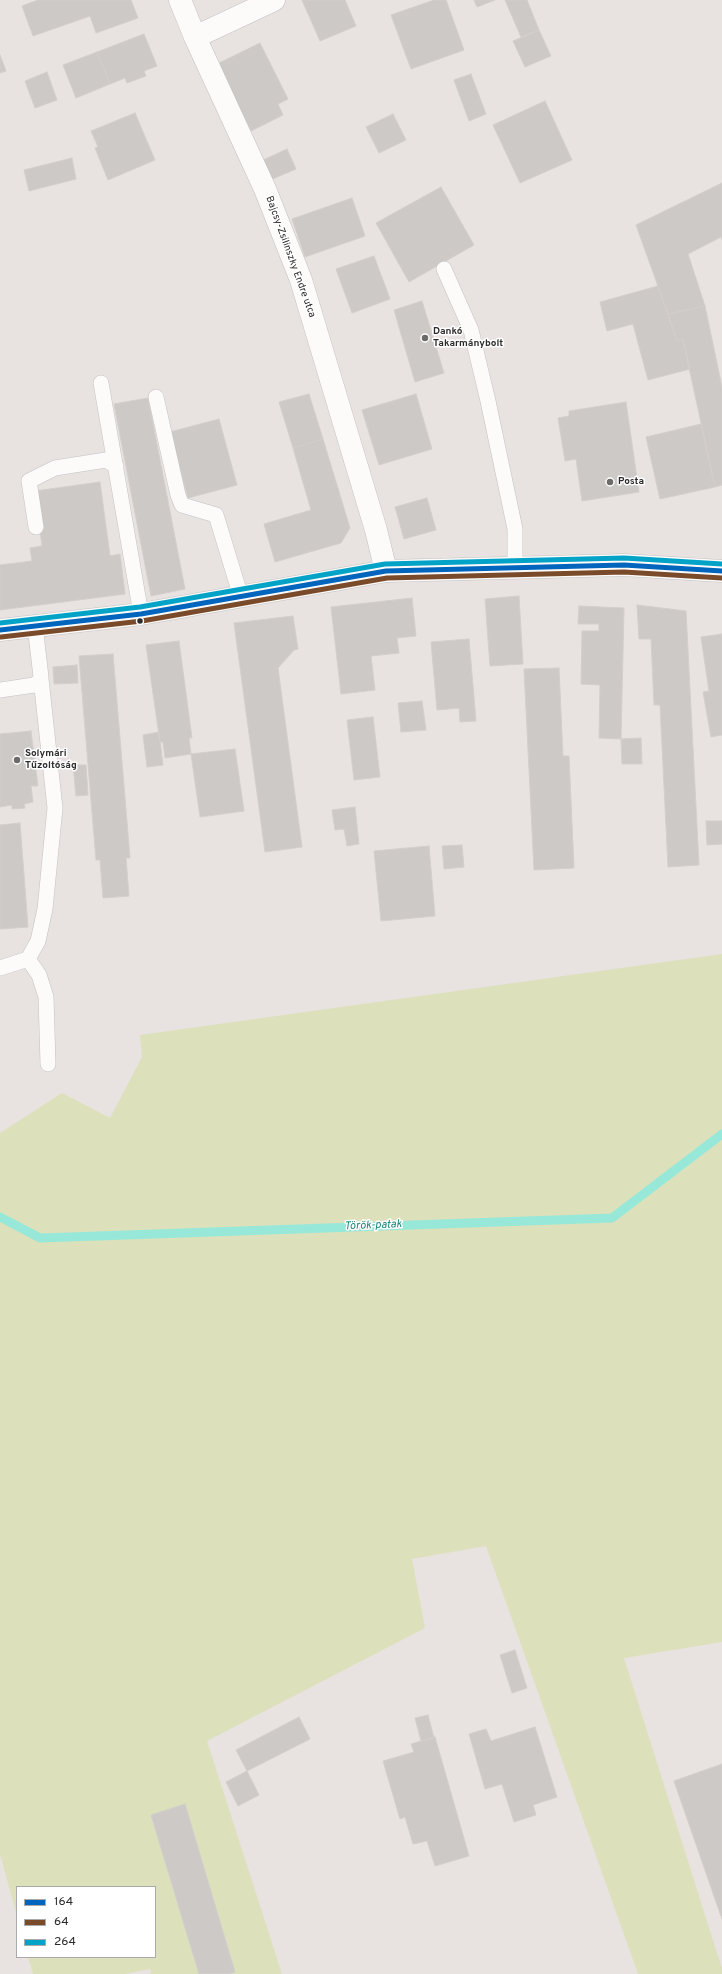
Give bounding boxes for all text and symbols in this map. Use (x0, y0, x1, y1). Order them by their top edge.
street label: Bajcsy-Zsilinszky Endre utca (262, 195, 318, 319)
place label: Dankó Takarmánybolt (433, 326, 503, 350)
marker: Dankó Takarmánybolt (420, 333, 430, 343)
place label: Posta (618, 476, 644, 488)
marker: Posta (605, 477, 615, 487)
unlabelled marker (135, 616, 145, 626)
place label: Solymári Tűzoltóság (25, 748, 77, 772)
marker: Solymári Tűzoltóság (12, 755, 22, 765)
water label: Török-patak (344, 1218, 402, 1234)
legend (16, 1886, 156, 1958)
text: 164 (54, 1894, 73, 1910)
text: 64 (54, 1914, 69, 1930)
text: 264 (54, 1934, 76, 1950)

